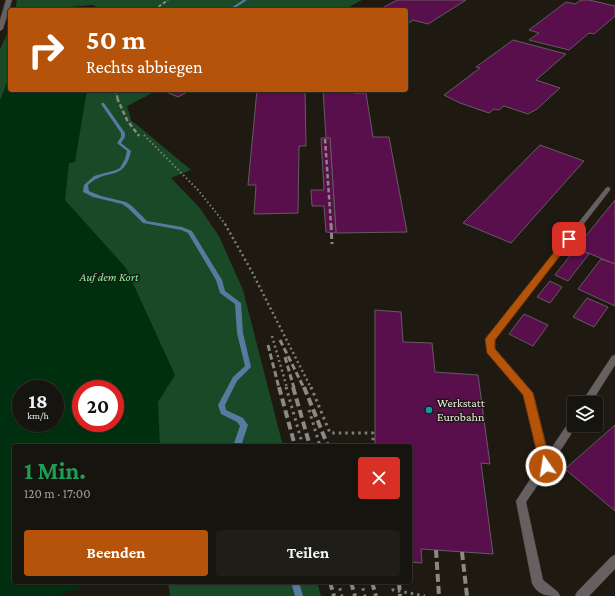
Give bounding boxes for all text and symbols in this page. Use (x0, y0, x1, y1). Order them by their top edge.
icon: right (20, 24, 72, 76)
text: 50 m (86, 24, 146, 55)
text: Rechts abbiegen (86, 57, 203, 77)
pin (552, 222, 586, 256)
icon: arrive (558, 228, 580, 250)
park label: Auf dem Kort (79, 270, 139, 284)
speed limit sign: 20 (72, 380, 124, 432)
text: 18 (28, 390, 48, 412)
place label: Werkstatt Eurobahn (437, 396, 486, 424)
map controls (567, 396, 603, 432)
button: layers (567, 396, 603, 432)
marker: Werkstatt Eurobahn (424, 405, 434, 415)
text: km/h (27, 410, 49, 421)
position arrow (525, 445, 567, 487)
text: 1 Min. (24, 457, 86, 484)
button: close (358, 457, 400, 499)
text: 120 m · 17:00 (24, 486, 91, 501)
button: Beenden (24, 530, 208, 576)
button: Teilen (216, 530, 400, 576)

